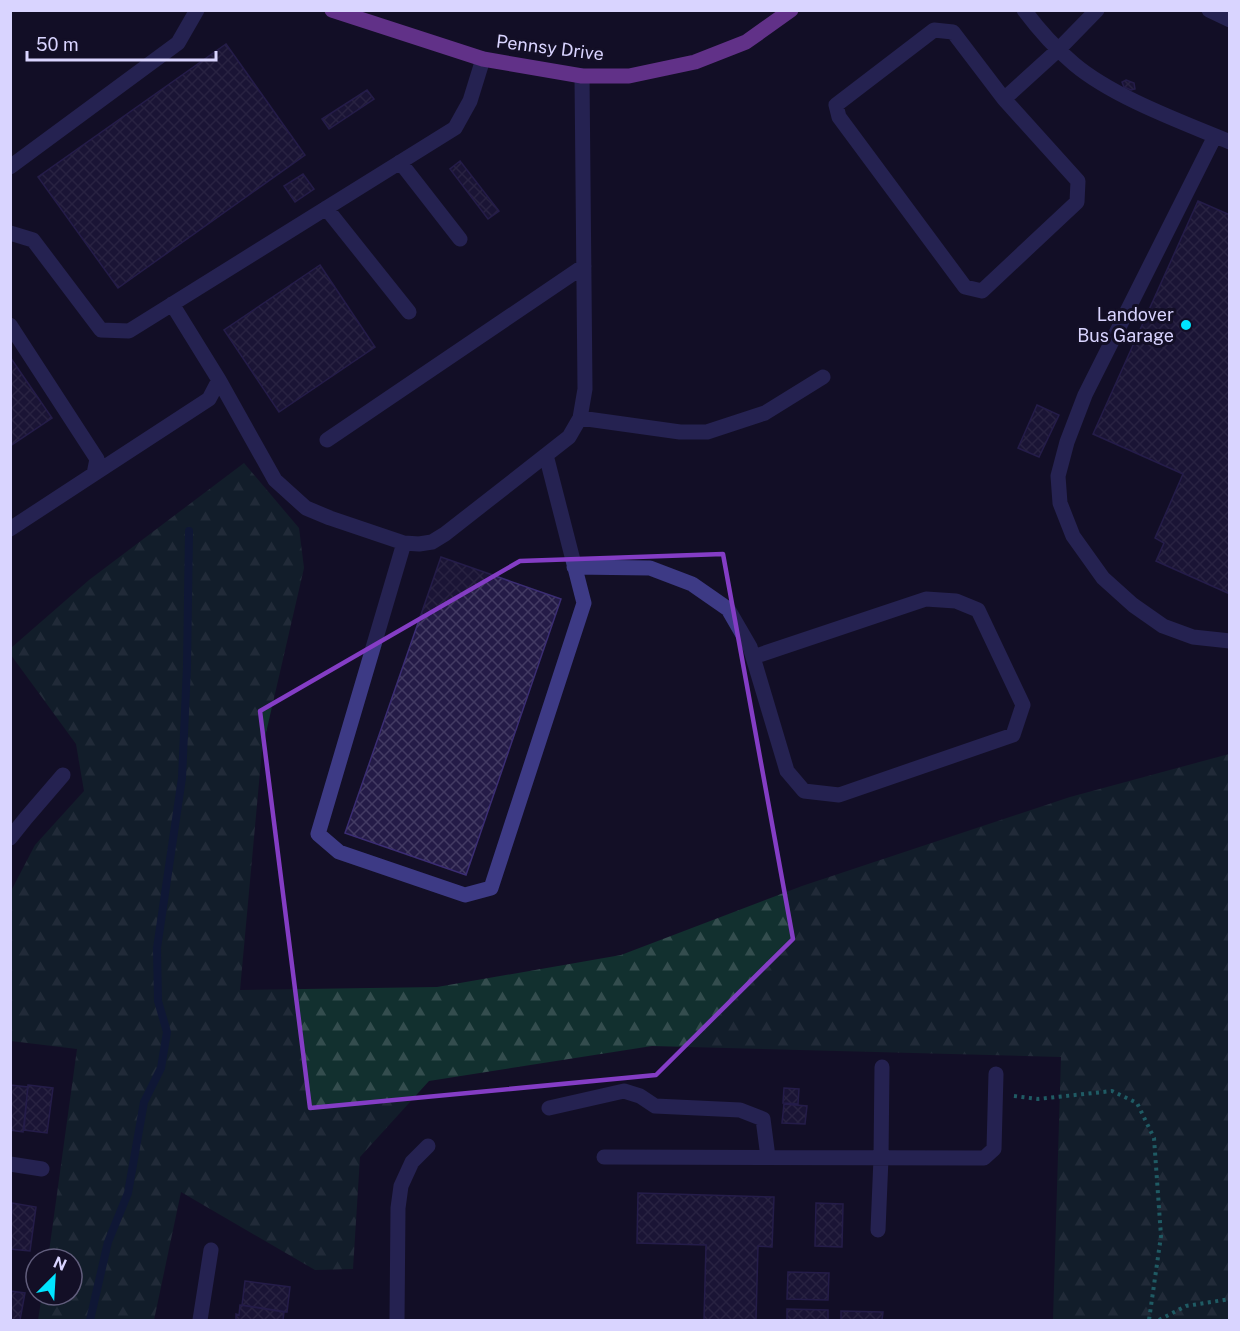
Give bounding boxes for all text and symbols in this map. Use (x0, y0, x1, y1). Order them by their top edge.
scale bar (27, 24, 216, 62)
street label: Pennsy Drive (495, 30, 605, 65)
text: 50 m (36, 34, 79, 55)
place label: Landover Bus Garage (1077, 304, 1174, 346)
marker: Landover Bus Garage (1179, 318, 1193, 332)
north arrow (24, 1247, 84, 1307)
text: N (50, 1253, 69, 1275)

